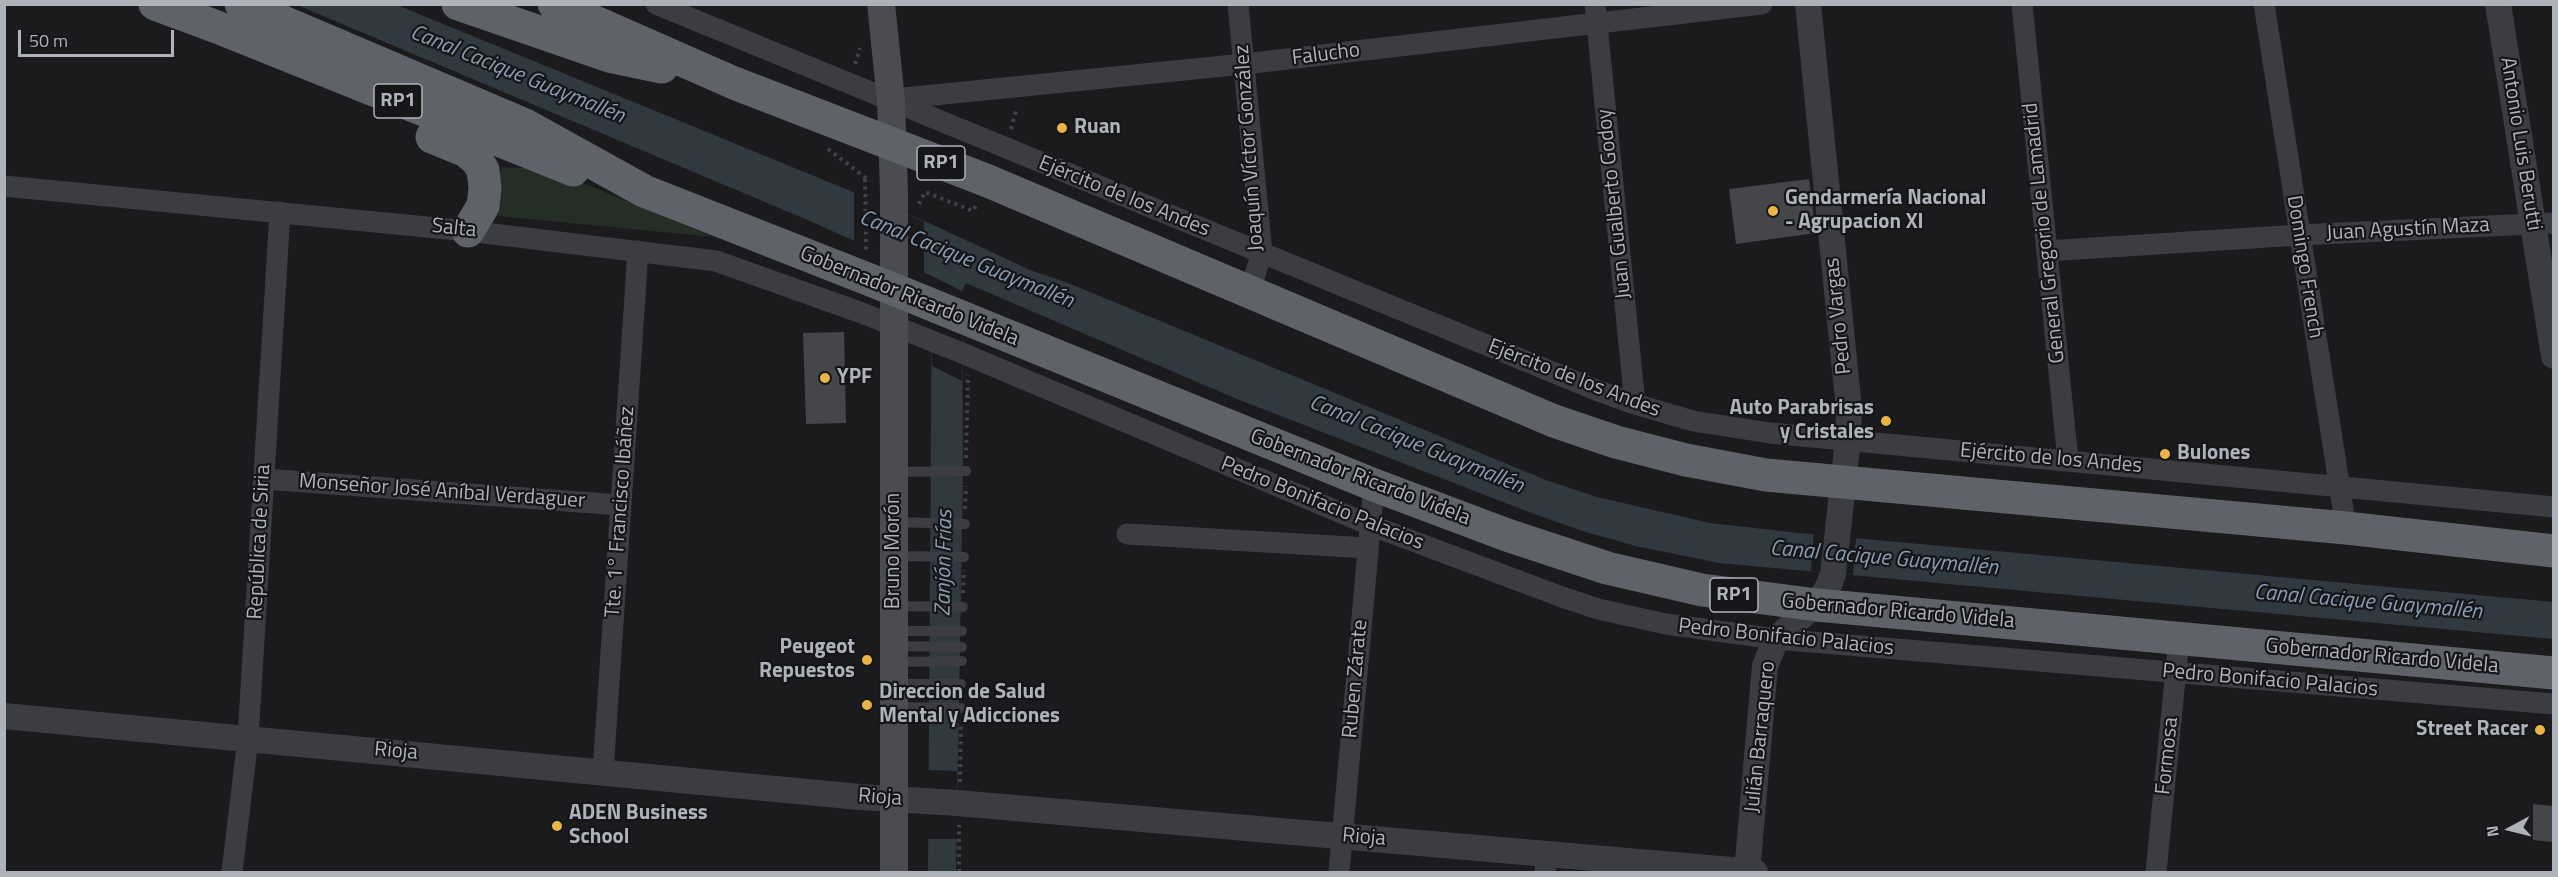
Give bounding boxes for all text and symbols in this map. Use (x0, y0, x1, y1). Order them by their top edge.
scale bar (21, 18, 177, 56)
water label: Canal Cacique Guaymallén (406, 20, 628, 130)
text: 50 m (29, 27, 68, 54)
street label: Falucho (1291, 38, 1361, 72)
street label: Joaquín Víctor González (1230, 44, 1270, 252)
street label: Antonio Luis Berutti (2494, 56, 2546, 232)
road number: RP1 (374, 84, 422, 118)
street label: General Gregorio de Lamadrid (2019, 101, 2071, 365)
street label: Juan Gualberto Godoy (1592, 108, 1638, 300)
place label: Ruan (1074, 115, 1121, 141)
marker: Ruan (1055, 121, 1069, 135)
road number: RP1 (917, 146, 965, 180)
street label: Ejército de los Andes (1035, 151, 1213, 243)
place label: Gendarmería Nacional - Agrupacion XI (1785, 186, 1986, 236)
street label: Domingo French (2280, 194, 2328, 340)
marker: Gendarmería Nacional - Agrupacion XI (1766, 204, 1780, 218)
water label: Canal Cacique Guaymallén (855, 205, 1077, 315)
street label: Juan Agustín Maza (2326, 213, 2490, 247)
street label: Salta (430, 214, 478, 244)
street label: Gobernador Ricardo Videla (796, 242, 1022, 352)
street label: Pedro Vargas (1820, 256, 1858, 376)
street label: Ejército de los Andes (1484, 335, 1664, 423)
place label: YPF (837, 365, 872, 391)
marker: YPF (818, 371, 832, 385)
water label: Canal Cacique Guaymallén (1305, 390, 1527, 500)
place label: Auto Parabrisas y Cristales (1730, 396, 1874, 446)
street label: Tte. 1° Francisco Ibáñez (601, 405, 641, 619)
marker: Auto Parabrisas y Cristales (1879, 414, 1893, 428)
street label: Gobernador Ricardo Videla (1246, 424, 1474, 532)
street label: Ejército de los Andes (1959, 438, 2143, 480)
place label: Bulones (2177, 441, 2250, 467)
marker: Bulones (2158, 447, 2172, 461)
street label: Pedro Bonifacio Palacios (1217, 452, 1427, 556)
street label: República de Siria (243, 464, 277, 620)
street label: Monseñor José Aníbal Verdaguer (298, 469, 586, 515)
street label: Bruno Morón (881, 493, 907, 609)
water label: Zanjón Frías (931, 510, 959, 616)
water label: Canal Cacique Guaymallén (1769, 536, 1999, 582)
road number: RP1 (1710, 578, 1758, 612)
water label: Canal Cacique Guaymallén (2253, 580, 2483, 626)
street label: Gobernador Ricardo Videla (1780, 589, 2016, 635)
street label: Pedro Bonifacio Palacios (1677, 614, 1895, 662)
street label: Ruben Zárate (1338, 619, 1374, 739)
street label: Gobernador Ricardo Videla (2264, 634, 2500, 680)
place label: Peugeot Repuestos (759, 635, 855, 685)
marker: Peugeot Repuestos (860, 653, 874, 667)
street label: Pedro Bonifacio Palacios (2161, 659, 2379, 703)
street label: Julián Barraquero (1740, 660, 1782, 814)
place label: Direccion de Salud Mental y Adicciones (879, 680, 1060, 730)
marker: Direccion de Salud Mental y Adicciones (860, 698, 874, 712)
street label: Formosa (2151, 716, 2185, 796)
place label: Street Racer (2416, 717, 2528, 743)
marker: Street Racer (2533, 723, 2547, 737)
street label: Rioja (373, 738, 419, 766)
street label: Rioja (857, 784, 903, 812)
north arrow (2480, 799, 2540, 859)
place label: ADEN Business School (569, 801, 708, 851)
marker: ADEN Business School (550, 819, 564, 833)
street label: Rioja (1341, 824, 1387, 852)
text: N (2480, 824, 2505, 838)

